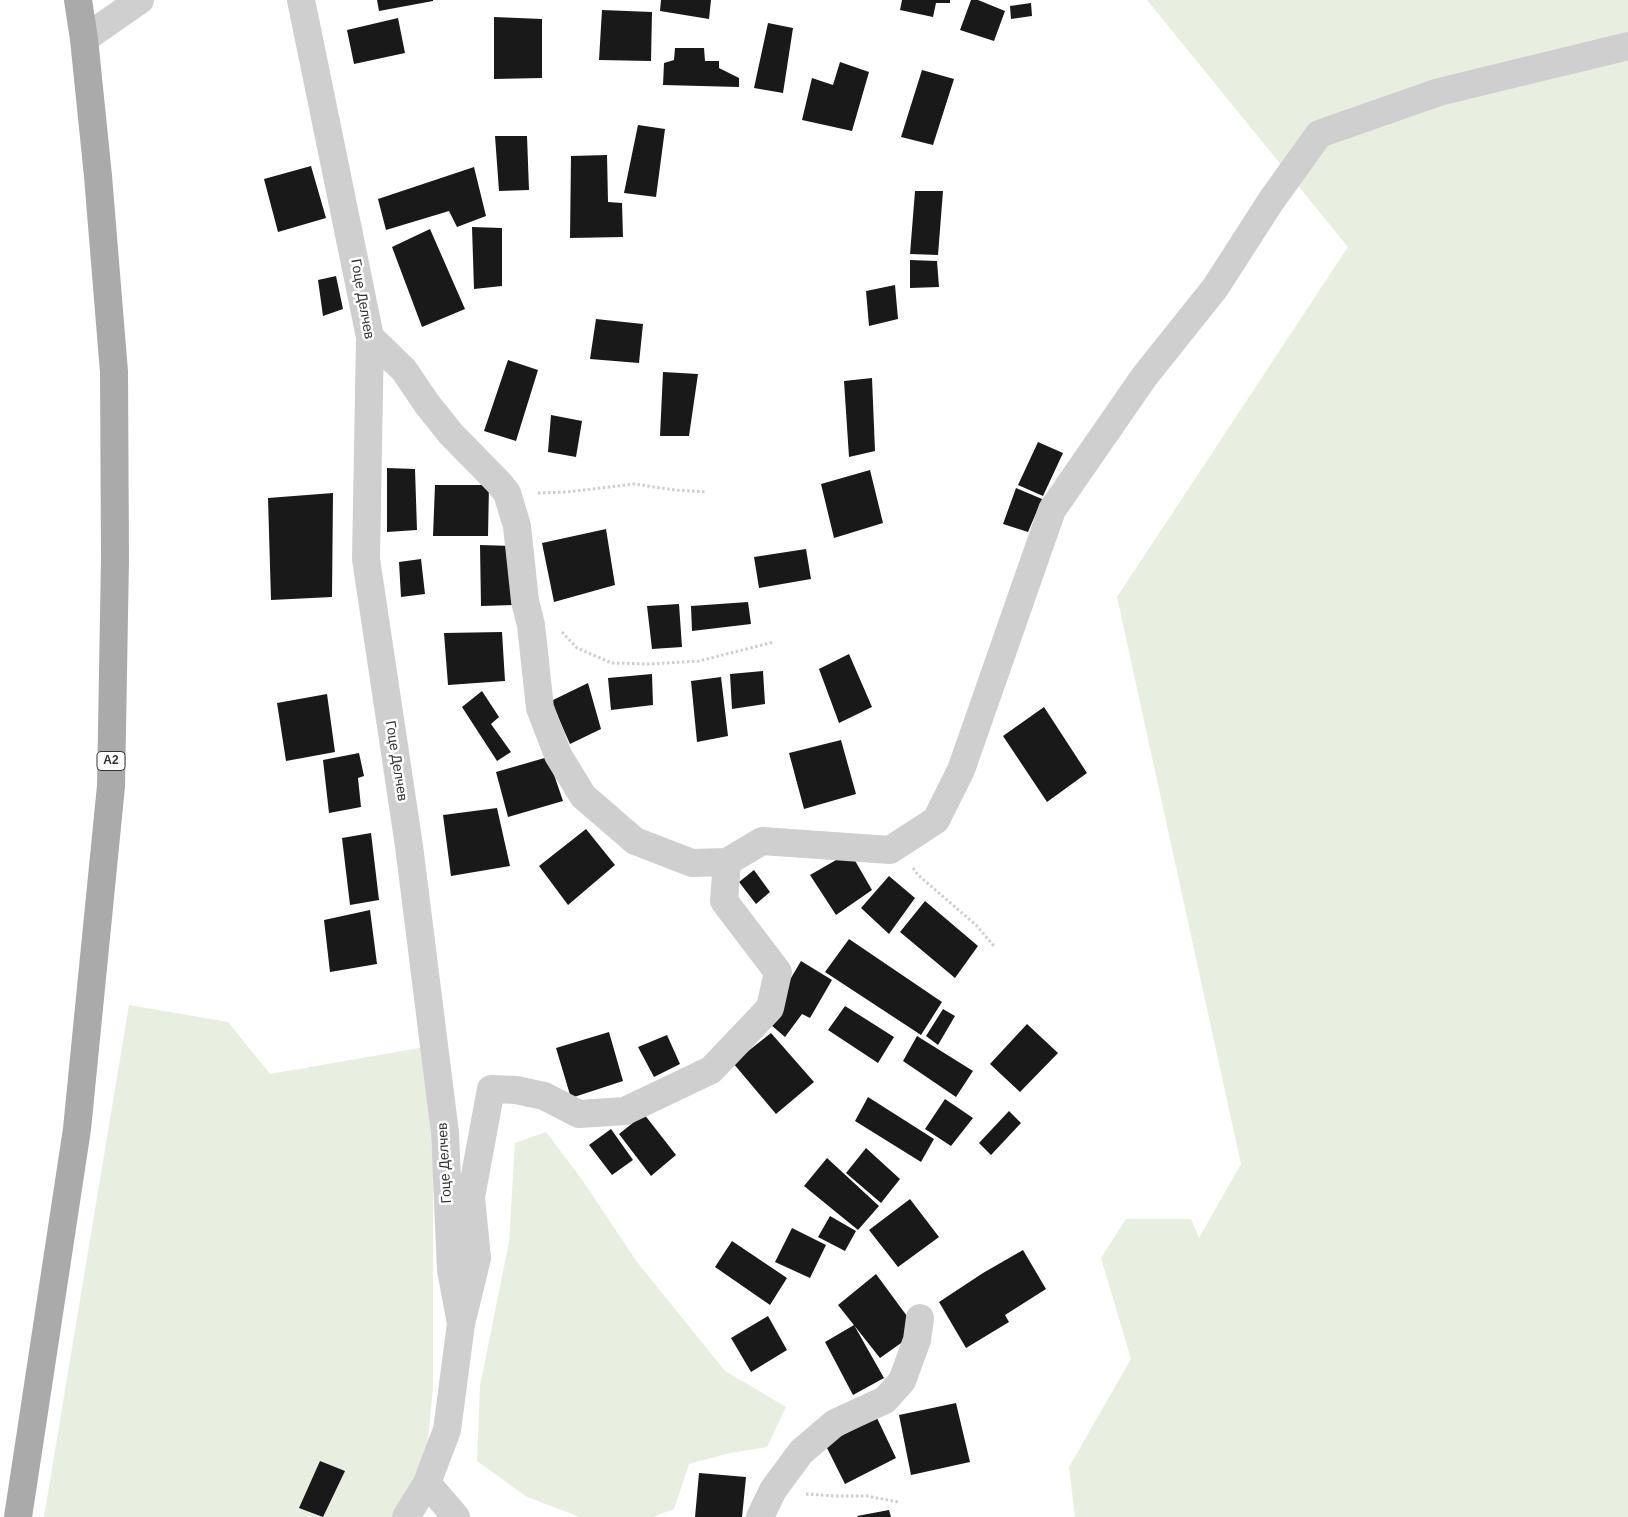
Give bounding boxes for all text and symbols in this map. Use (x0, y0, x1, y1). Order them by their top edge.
street label: Гоце Делчев (347, 258, 377, 340)
street label: Гоце Делчев (381, 720, 411, 802)
road number: A2 (97, 751, 125, 770)
street label: Гоце Делчев (434, 1122, 456, 1204)

